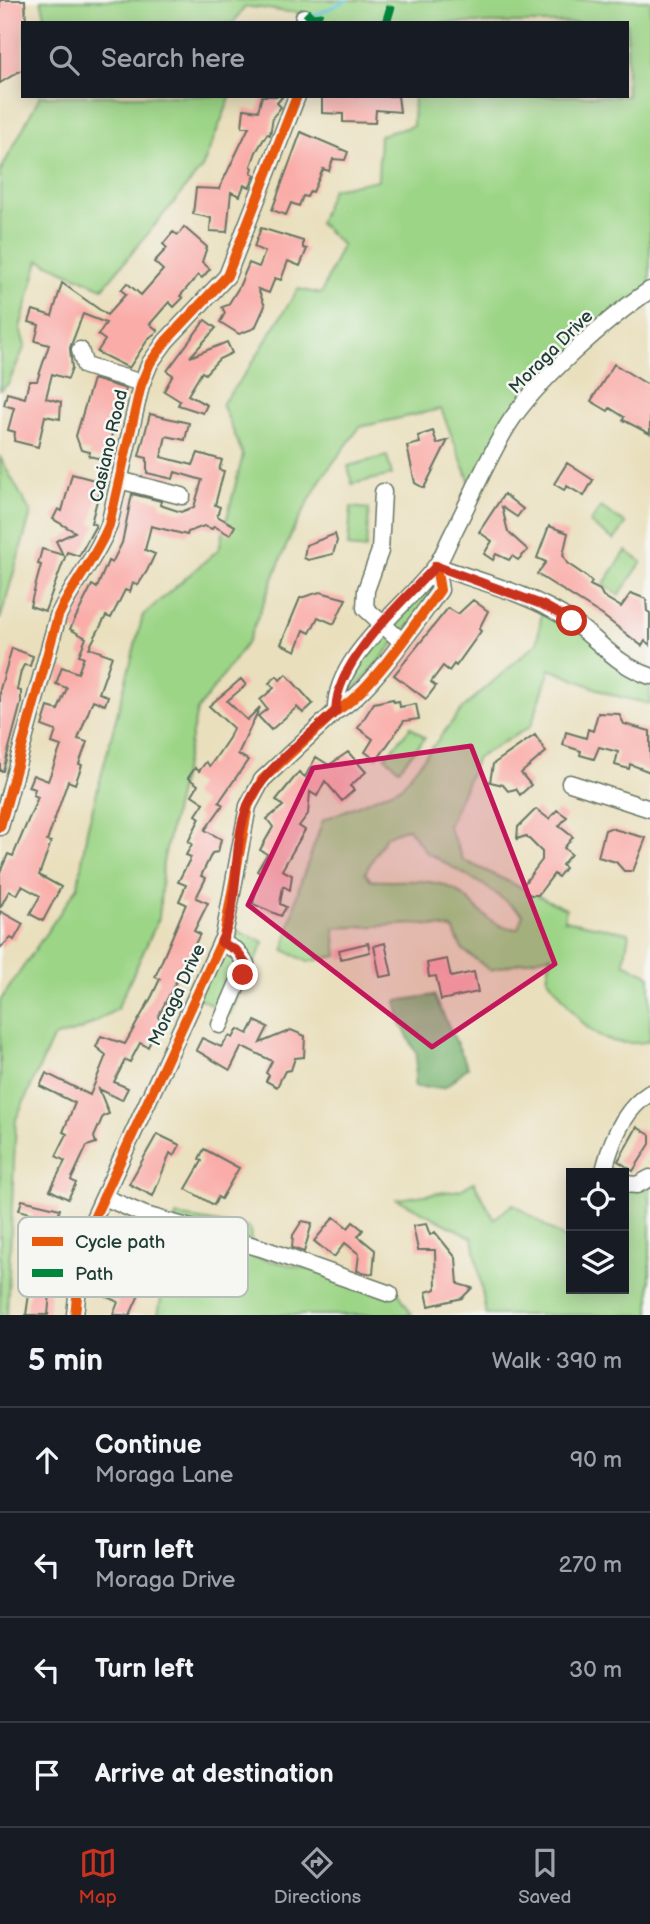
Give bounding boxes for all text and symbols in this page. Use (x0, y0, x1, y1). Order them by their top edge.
search box (21, 21, 629, 98)
icon: search (45, 41, 83, 79)
text: Search here (101, 44, 245, 75)
street label: Moraga Drive (505, 306, 597, 398)
street label: Casiano Road (86, 388, 132, 504)
route start (556, 605, 587, 636)
street label: Moraga Drive (144, 940, 210, 1049)
route end (227, 959, 258, 990)
map controls (566, 1168, 629, 1294)
button: locate (566, 1168, 629, 1231)
legend (18, 1217, 248, 1297)
text: Cycle path (75, 1231, 165, 1254)
button: layers (566, 1231, 629, 1294)
text: Path (75, 1263, 113, 1286)
text: 5 min (28, 1343, 103, 1379)
text: Walk · 390 m (492, 1347, 622, 1375)
text: Continue (95, 1430, 202, 1461)
icon: ahead (28, 1441, 66, 1479)
text: 90 m (570, 1446, 622, 1474)
text: Moraga Lane (95, 1461, 233, 1489)
text: Turn left (95, 1535, 194, 1566)
icon: left (28, 1546, 66, 1584)
text: 270 m (558, 1551, 622, 1579)
text: Moraga Drive (95, 1566, 235, 1594)
icon: left (28, 1651, 66, 1689)
text: Turn left (95, 1654, 194, 1685)
text: 30 m (569, 1656, 622, 1684)
icon: arrive (28, 1756, 66, 1794)
text: Arrive at destination (95, 1759, 334, 1790)
tab: Map (79, 1844, 117, 1909)
tab: Directions (274, 1844, 361, 1909)
tab: Saved (518, 1844, 571, 1909)

